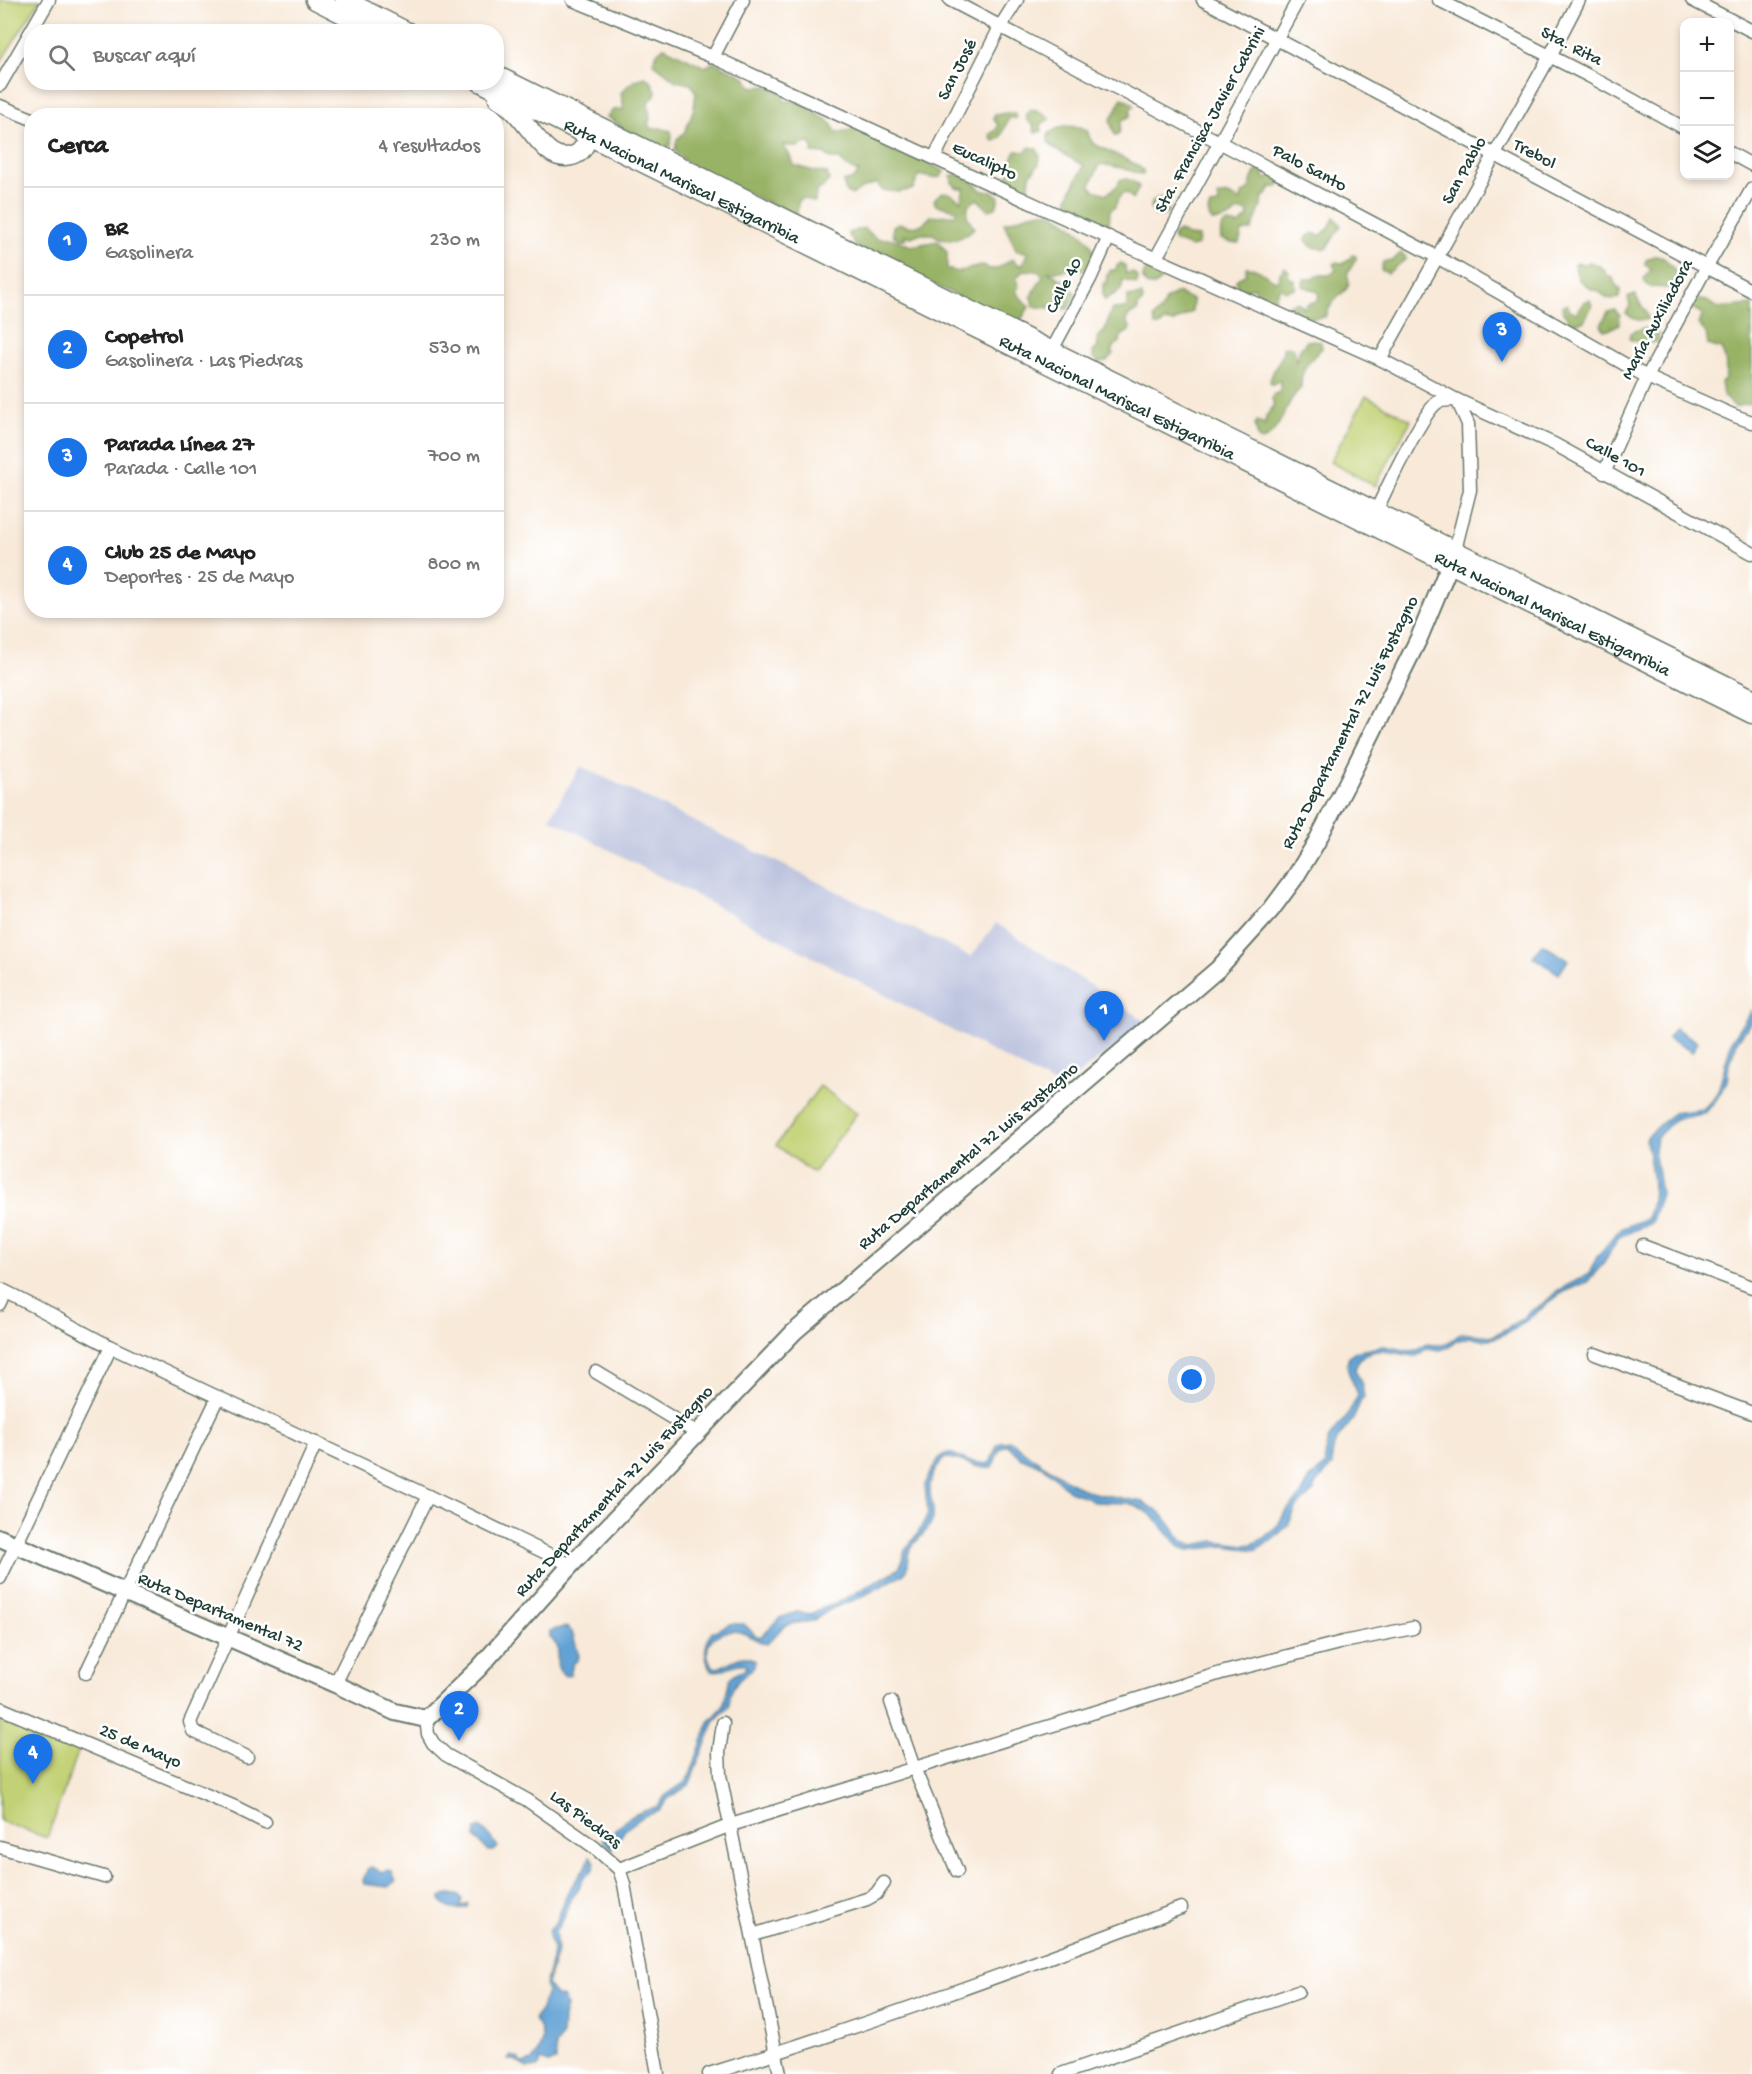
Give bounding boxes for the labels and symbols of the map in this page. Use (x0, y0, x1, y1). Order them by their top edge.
street label: Sta. Francisca Javier Cabrini (1151, 23, 1271, 217)
street label: Sta. Rita (1537, 23, 1606, 72)
street label: San José (934, 35, 983, 104)
street label: Ruta Nacional Mariscal Estigarribia (560, 115, 804, 250)
street label: San Pablo (1438, 134, 1492, 208)
street label: Trebol (1508, 135, 1559, 175)
street label: Eucalipto (948, 138, 1020, 186)
street label: Palo Santo (1267, 140, 1350, 197)
street label: Calle 40 (1042, 255, 1088, 317)
street label: María Auxiliadora (1617, 255, 1699, 384)
pin: 3 (1482, 312, 1522, 362)
street label: Ruta Nacional Mariscal Estigarribia (995, 331, 1239, 466)
street label: Calle 101 (1581, 433, 1649, 483)
street label: Ruta Nacional Mariscal Estigarribia (1431, 547, 1674, 682)
street label: Ruta Departamental 72 Luis Fustagno (1278, 593, 1424, 853)
pin: 1 (1084, 992, 1124, 1041)
street label: Ruta Departamental 72 Luis Fustagno (855, 1059, 1083, 1255)
your location (1177, 1365, 1206, 1394)
street label: Ruta Departamental 72 Luis Fustagno (511, 1382, 719, 1602)
street label: Ruta Departamental 72 (134, 1569, 306, 1657)
pin: 2 (440, 1692, 478, 1741)
street label: 25 de Mayo (96, 1720, 184, 1774)
pin: 4 (14, 1734, 52, 1784)
street label: Las Piedras (545, 1786, 626, 1855)

